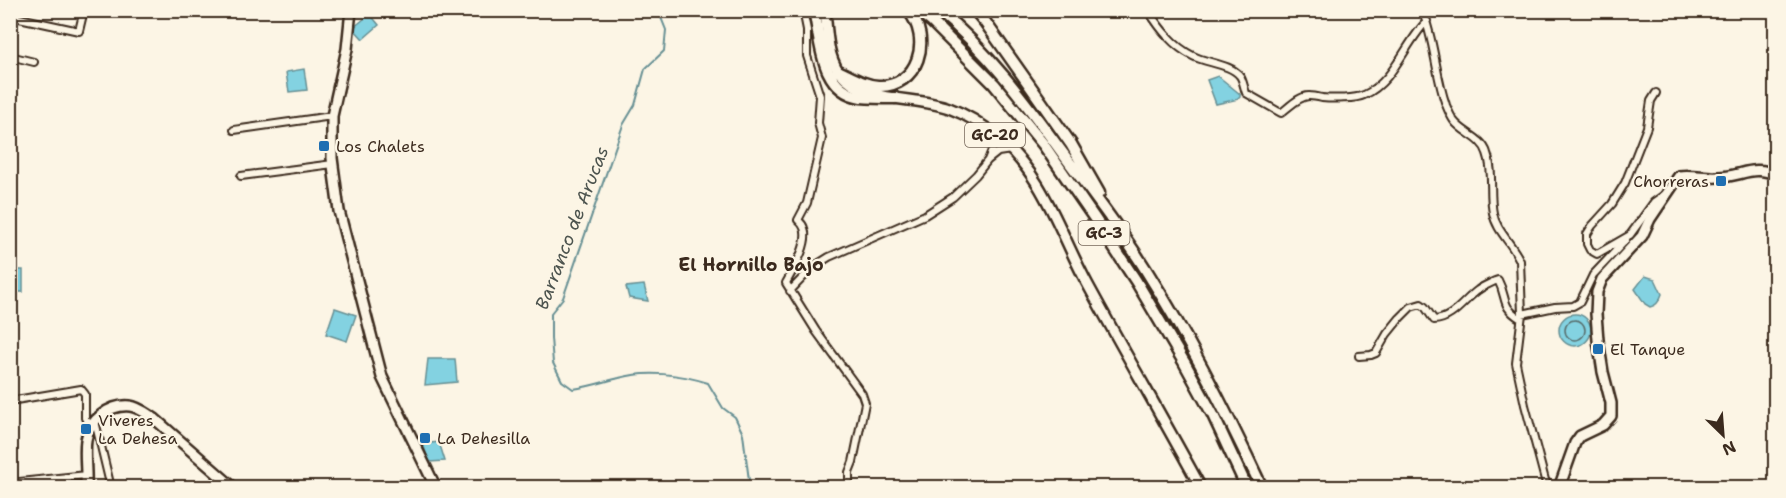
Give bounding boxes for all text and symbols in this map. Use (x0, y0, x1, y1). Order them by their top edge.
road number: GC-20 (965, 123, 1025, 147)
place label: Los Chalets (336, 136, 425, 157)
marker: Los Chalets (317, 139, 331, 153)
water label: Barranco de Arucas (530, 143, 614, 313)
place label: Chorreras (1633, 171, 1709, 192)
marker: Chorreras (1714, 174, 1728, 188)
road number: GC-3 (1078, 221, 1130, 245)
district label: El Hornillo Bajo (678, 253, 824, 277)
place label: El Tanque (1610, 339, 1685, 360)
marker: El Tanque (1591, 342, 1605, 356)
north arrow (1693, 405, 1753, 465)
place label: Viveres La Dehesa (98, 410, 178, 449)
marker: Viveres La Dehesa (79, 422, 93, 436)
place label: La Dehesilla (437, 428, 530, 449)
marker: La Dehesilla (418, 431, 432, 445)
text: N (1719, 436, 1739, 460)

